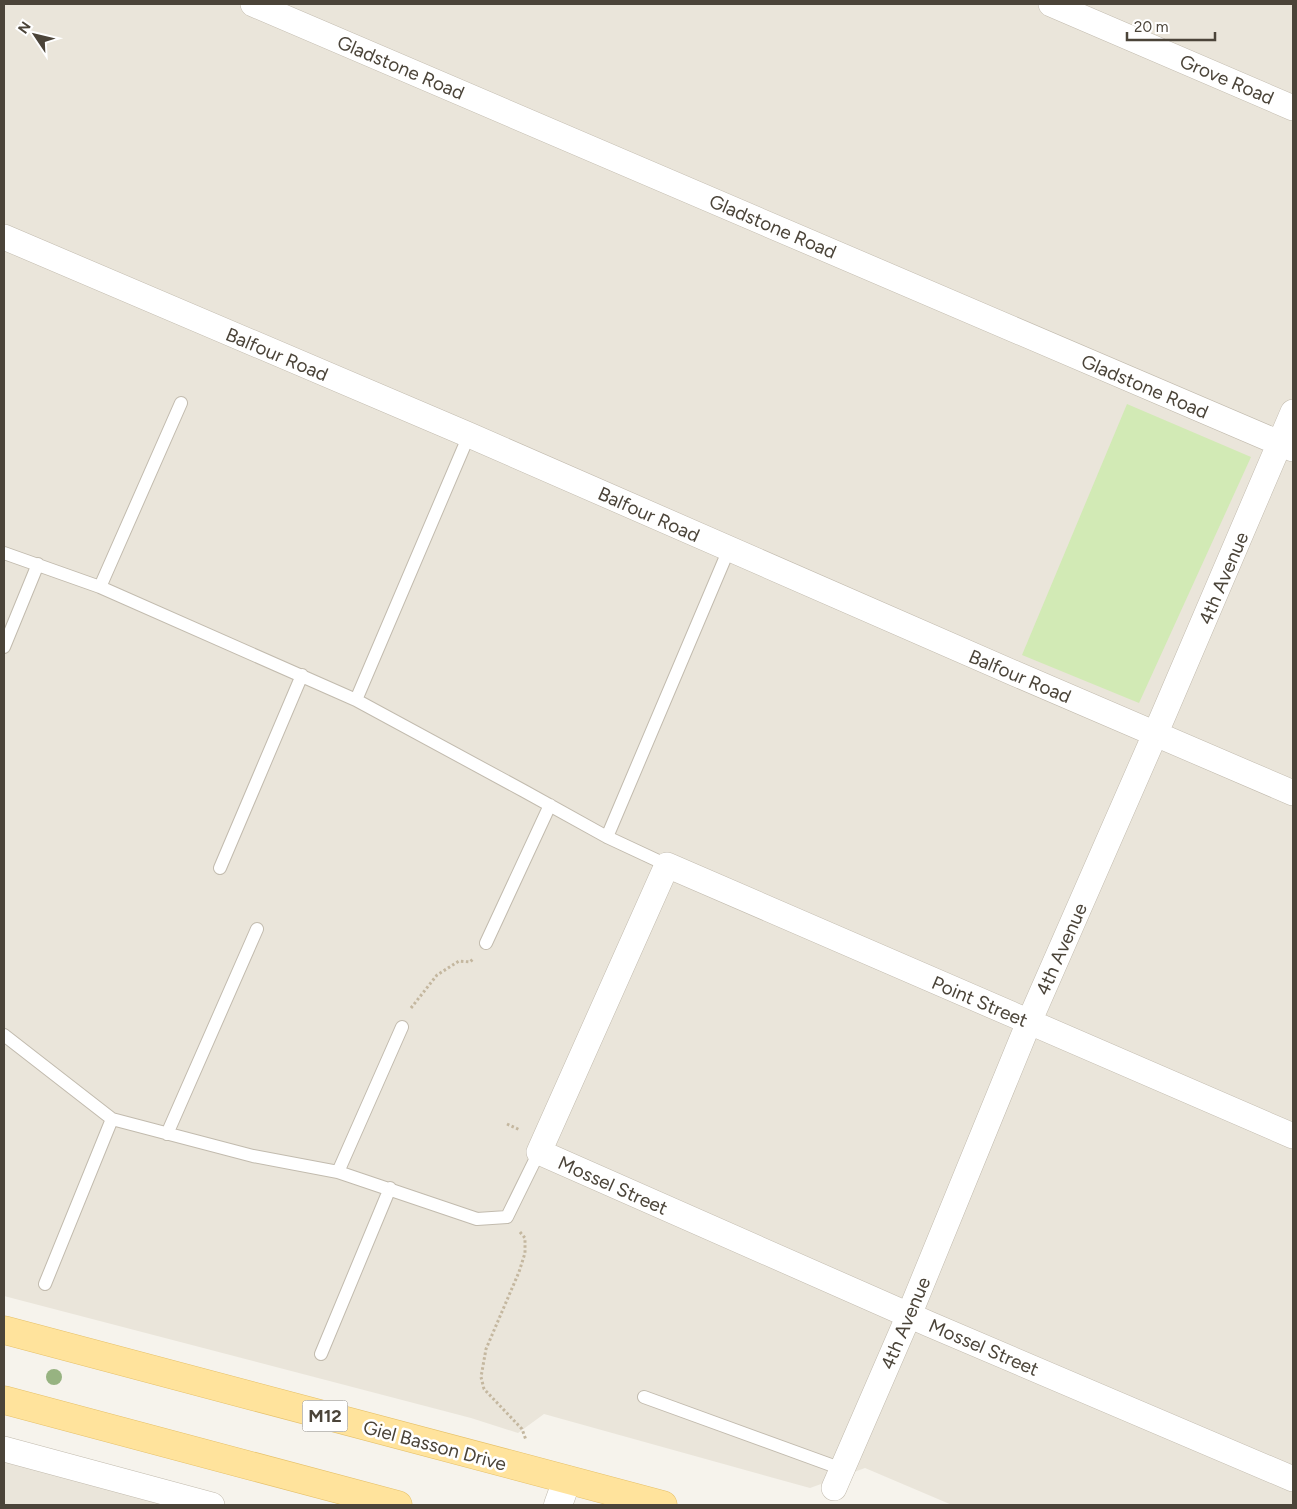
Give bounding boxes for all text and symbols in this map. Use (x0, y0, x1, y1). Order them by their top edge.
north arrow (10, 10, 60, 60)
scale bar (1127, 10, 1214, 42)
text: 20 m (1134, 18, 1168, 36)
text: N (15, 19, 35, 37)
street label: Gladstone Road (334, 30, 468, 105)
street label: Grove Road (1176, 49, 1277, 110)
street label: Gladstone Road (706, 189, 840, 264)
street label: Balfour Road (222, 323, 331, 386)
street label: Gladstone Road (1078, 349, 1212, 424)
street label: Balfour Road (594, 482, 703, 547)
street label: 4th Avenue (1194, 528, 1253, 628)
street label: Balfour Road (965, 645, 1074, 708)
street label: 4th Avenue (1031, 900, 1092, 999)
street label: Point Street (928, 971, 1031, 1032)
street label: Mossel Street (555, 1151, 671, 1220)
street label: 4th Avenue (876, 1273, 935, 1373)
street label: Mossel Street (925, 1314, 1042, 1381)
road number: M12 (302, 1400, 348, 1432)
street label: Giel Basson Drive (361, 1415, 509, 1476)

